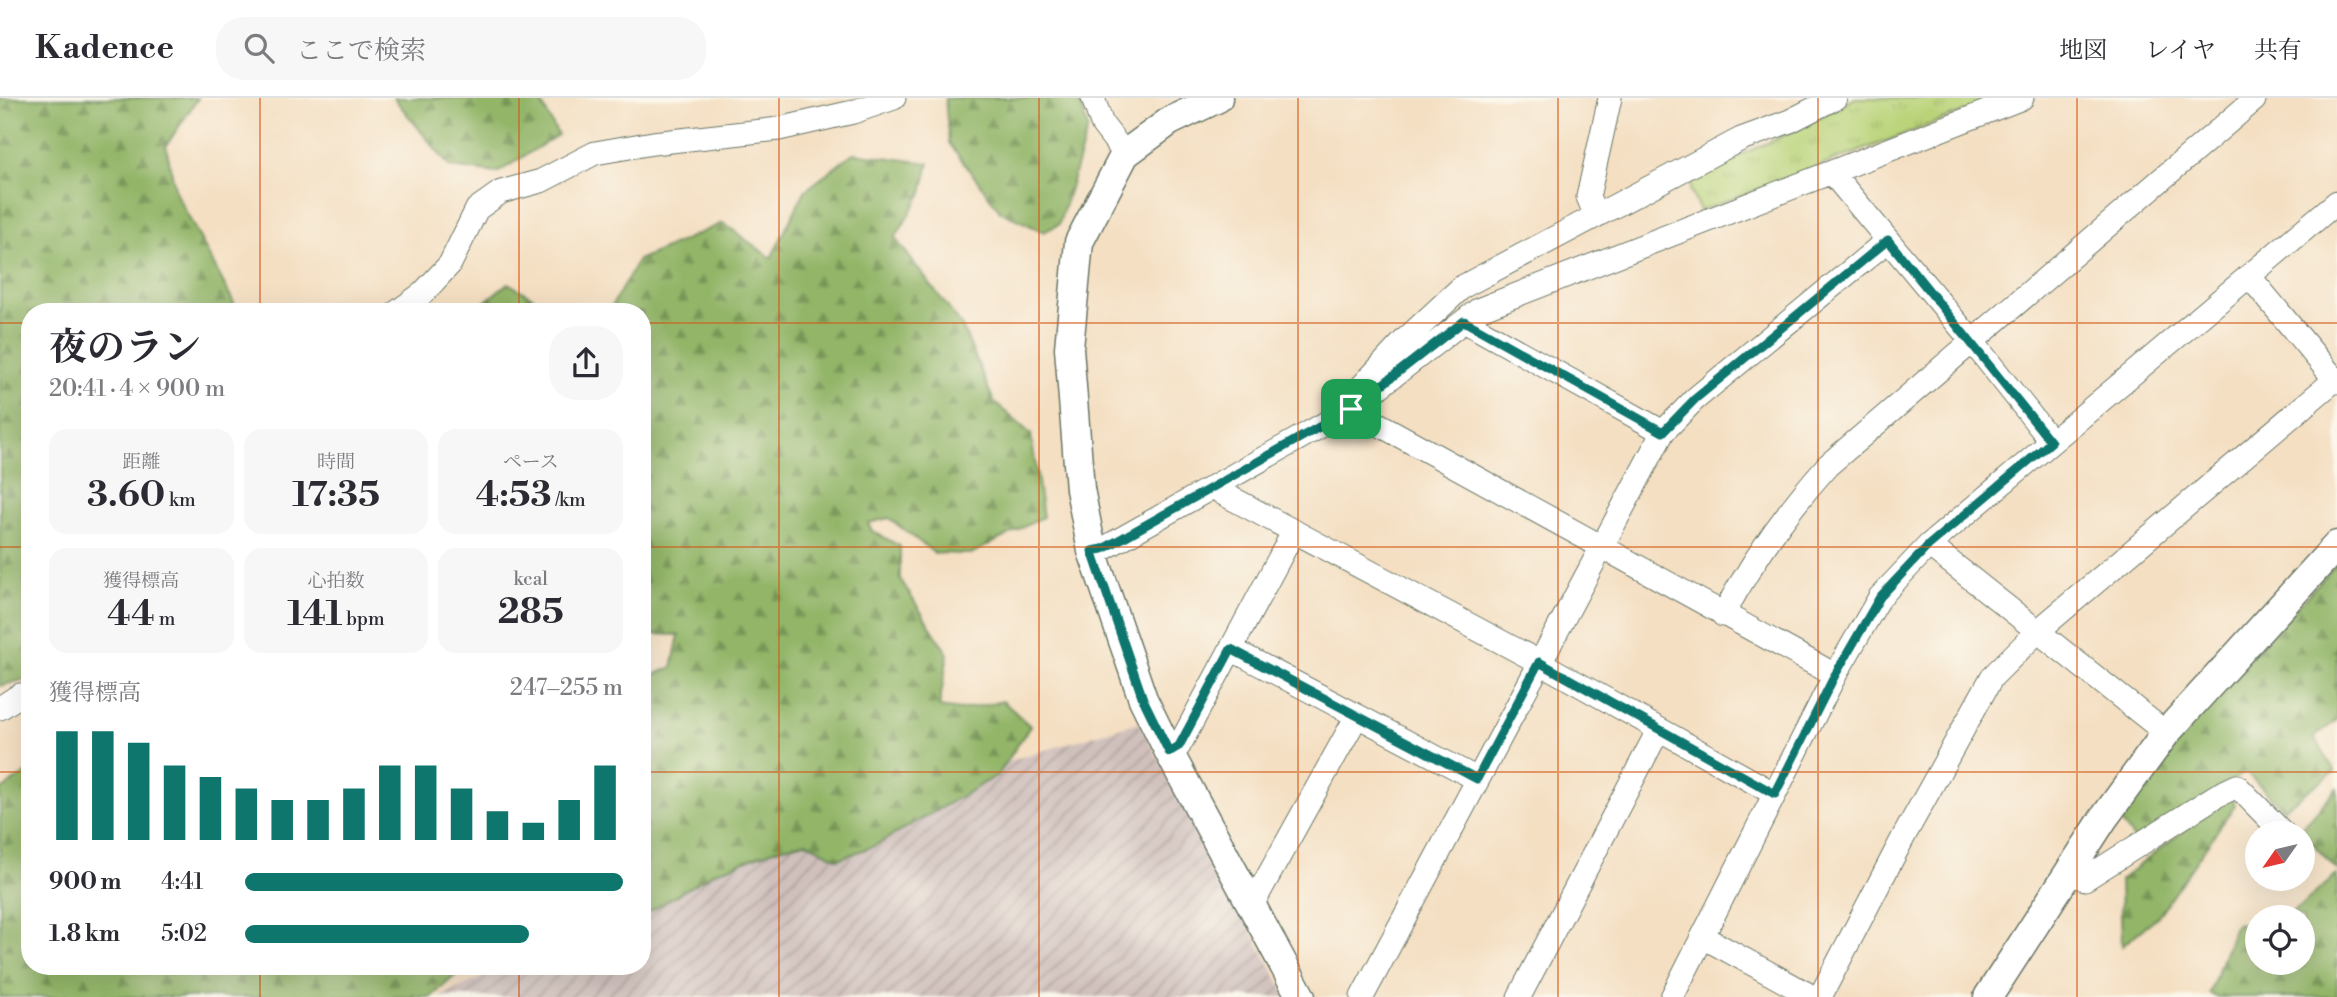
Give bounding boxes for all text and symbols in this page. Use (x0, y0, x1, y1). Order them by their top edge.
search box (216, 17, 706, 80)
text: Kadence (35, 28, 174, 69)
icon: search (240, 29, 278, 67)
text: ここで検索 (296, 35, 426, 67)
text: 地図 (2059, 36, 2107, 66)
text: レイヤ (2145, 36, 2216, 66)
text: 共有 (2254, 36, 2302, 66)
text: 夜のラン (49, 325, 201, 372)
button: share (549, 326, 623, 400)
text: 20:41 · 4 × 900 m (49, 375, 225, 403)
pin (1321, 379, 1381, 439)
icon: arrive (1332, 390, 1370, 428)
text: 距離 (122, 450, 160, 474)
text: 時間 (317, 450, 355, 474)
text: ペース (503, 450, 559, 474)
text: 3.60 (87, 474, 165, 517)
text: 17:35 (292, 474, 380, 517)
text: 4:53 (476, 474, 552, 517)
text: km (165, 488, 196, 512)
text: /km (552, 488, 586, 512)
text: kcal (513, 567, 548, 591)
text: 獲得標高 (103, 569, 179, 593)
text: 心拍数 (307, 569, 365, 593)
text: 285 (498, 591, 564, 634)
text: 44 (107, 593, 155, 636)
text: 141 (287, 593, 342, 636)
text: m (155, 607, 175, 631)
text: bpm (342, 607, 385, 631)
text: 247–255 m (510, 674, 623, 702)
text: 獲得標高 (49, 679, 141, 707)
north arrow (2245, 821, 2315, 891)
map controls (2245, 821, 2315, 975)
text: 900 m (49, 868, 122, 896)
text: 4:41 (161, 868, 203, 896)
button: locate (2245, 905, 2315, 975)
text: 1.8 km (49, 920, 120, 948)
text: 5:02 (161, 920, 207, 948)

